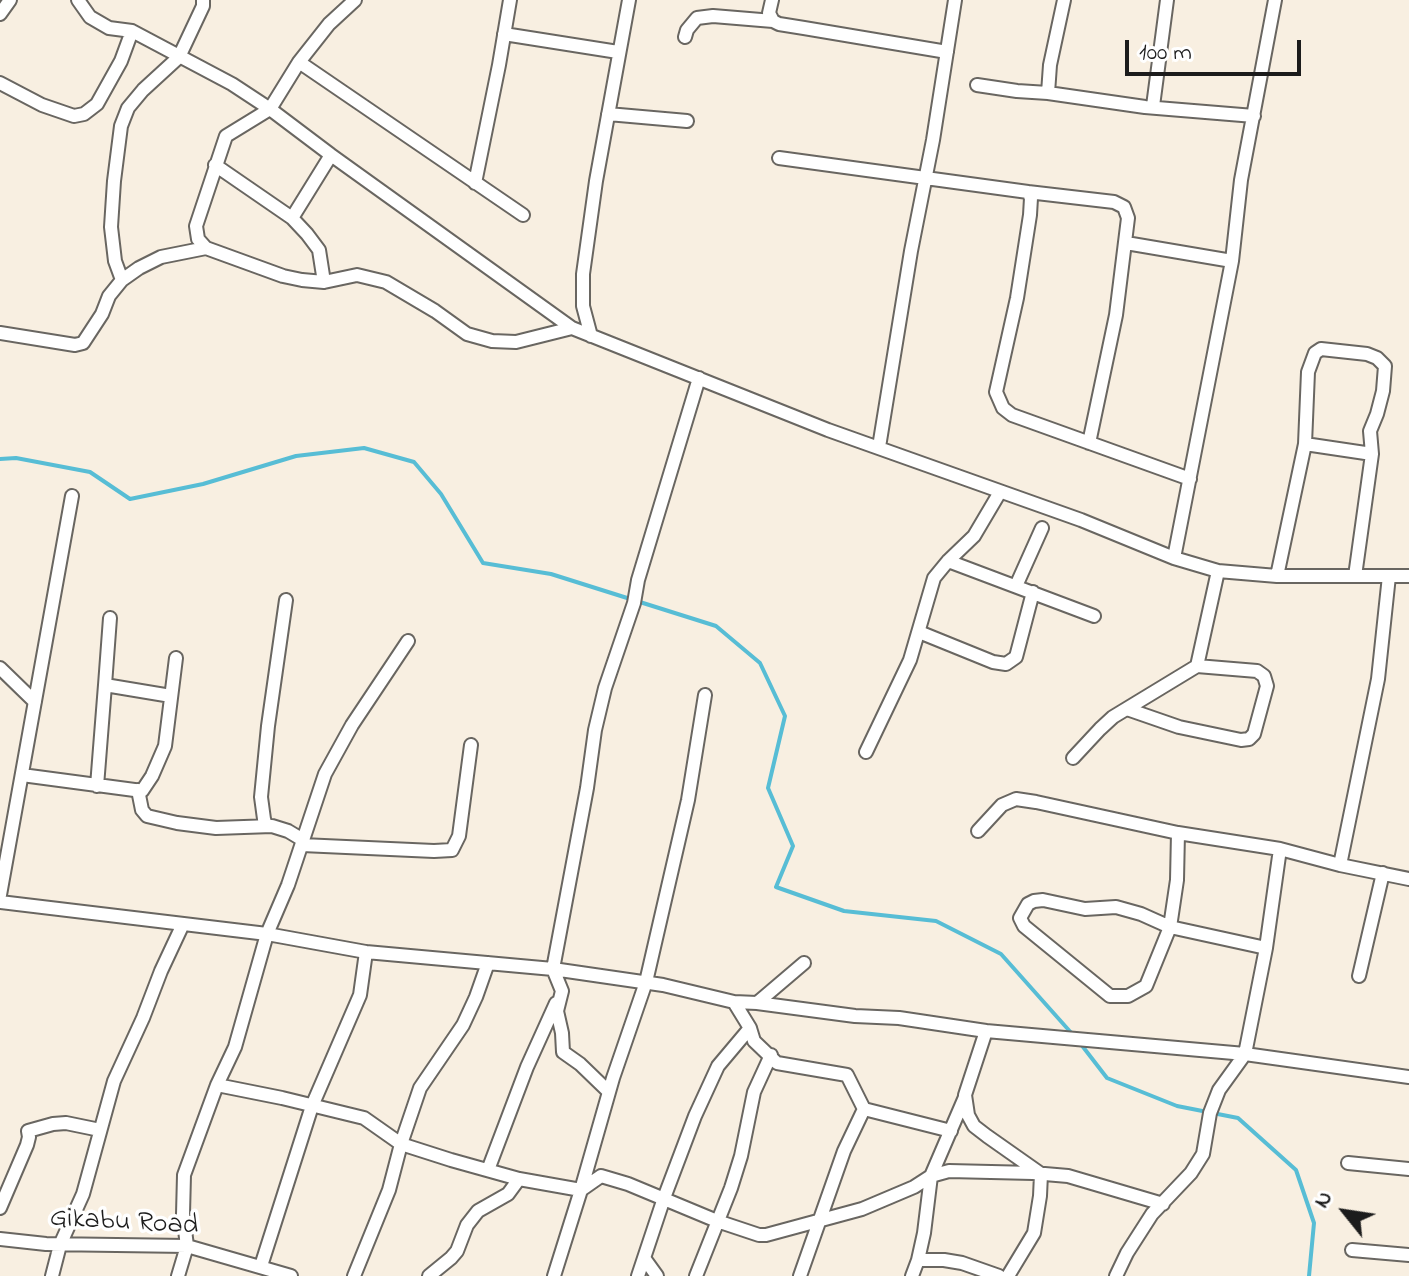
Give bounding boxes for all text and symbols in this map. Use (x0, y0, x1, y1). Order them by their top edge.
scale bar (1129, 24, 1305, 74)
text: 100 m (1139, 36, 1192, 71)
north arrow (1305, 1172, 1385, 1252)
text: N (1307, 1186, 1342, 1214)
street label: Gikabu Road (49, 1203, 199, 1245)

